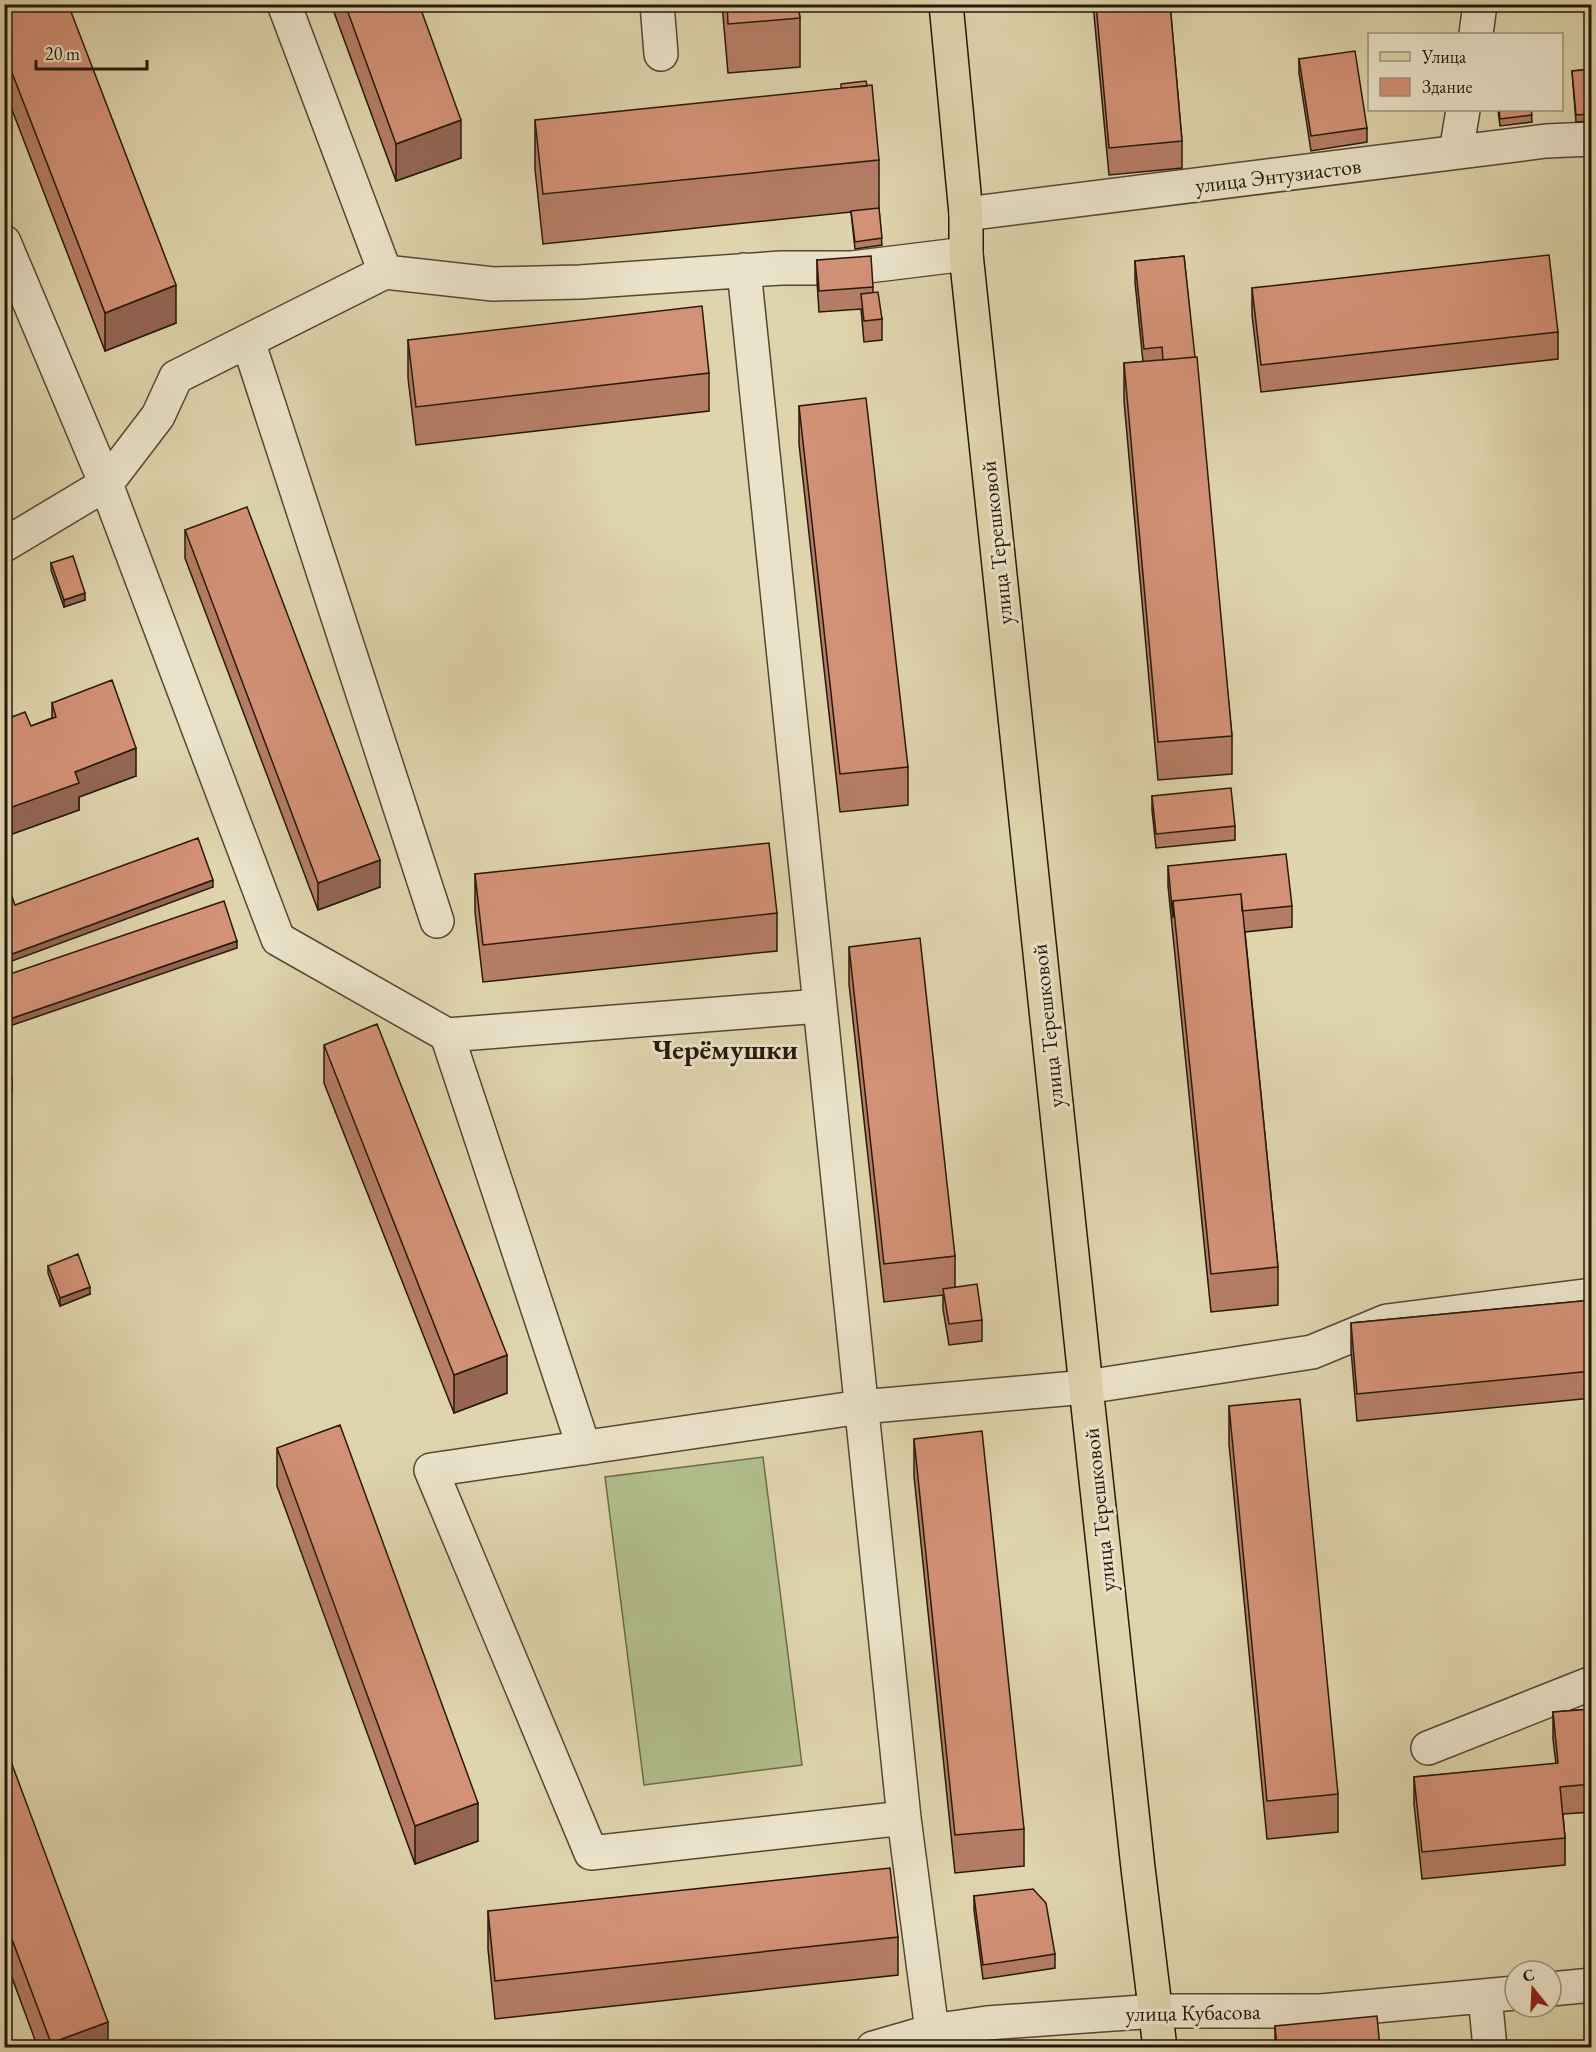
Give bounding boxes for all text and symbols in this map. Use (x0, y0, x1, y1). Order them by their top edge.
scale bar (36, 33, 147, 71)
legend (1368, 33, 1563, 111)
text: 20 m (45, 42, 80, 65)
text: Улица (1421, 45, 1467, 68)
text: Здание (1422, 75, 1472, 98)
street label: улица Энтузиастов (1193, 151, 1363, 200)
street label: улица Терешковой (973, 459, 1020, 626)
street label: улица Терешковой (1024, 942, 1071, 1109)
district label: Черёмушки (652, 1031, 798, 1067)
street label: улица Терешковой (1076, 1426, 1123, 1593)
north arrow (1503, 1959, 1563, 2019)
text: С (1520, 1963, 1537, 1987)
street label: улица Кубасова (1125, 1997, 1261, 2028)

